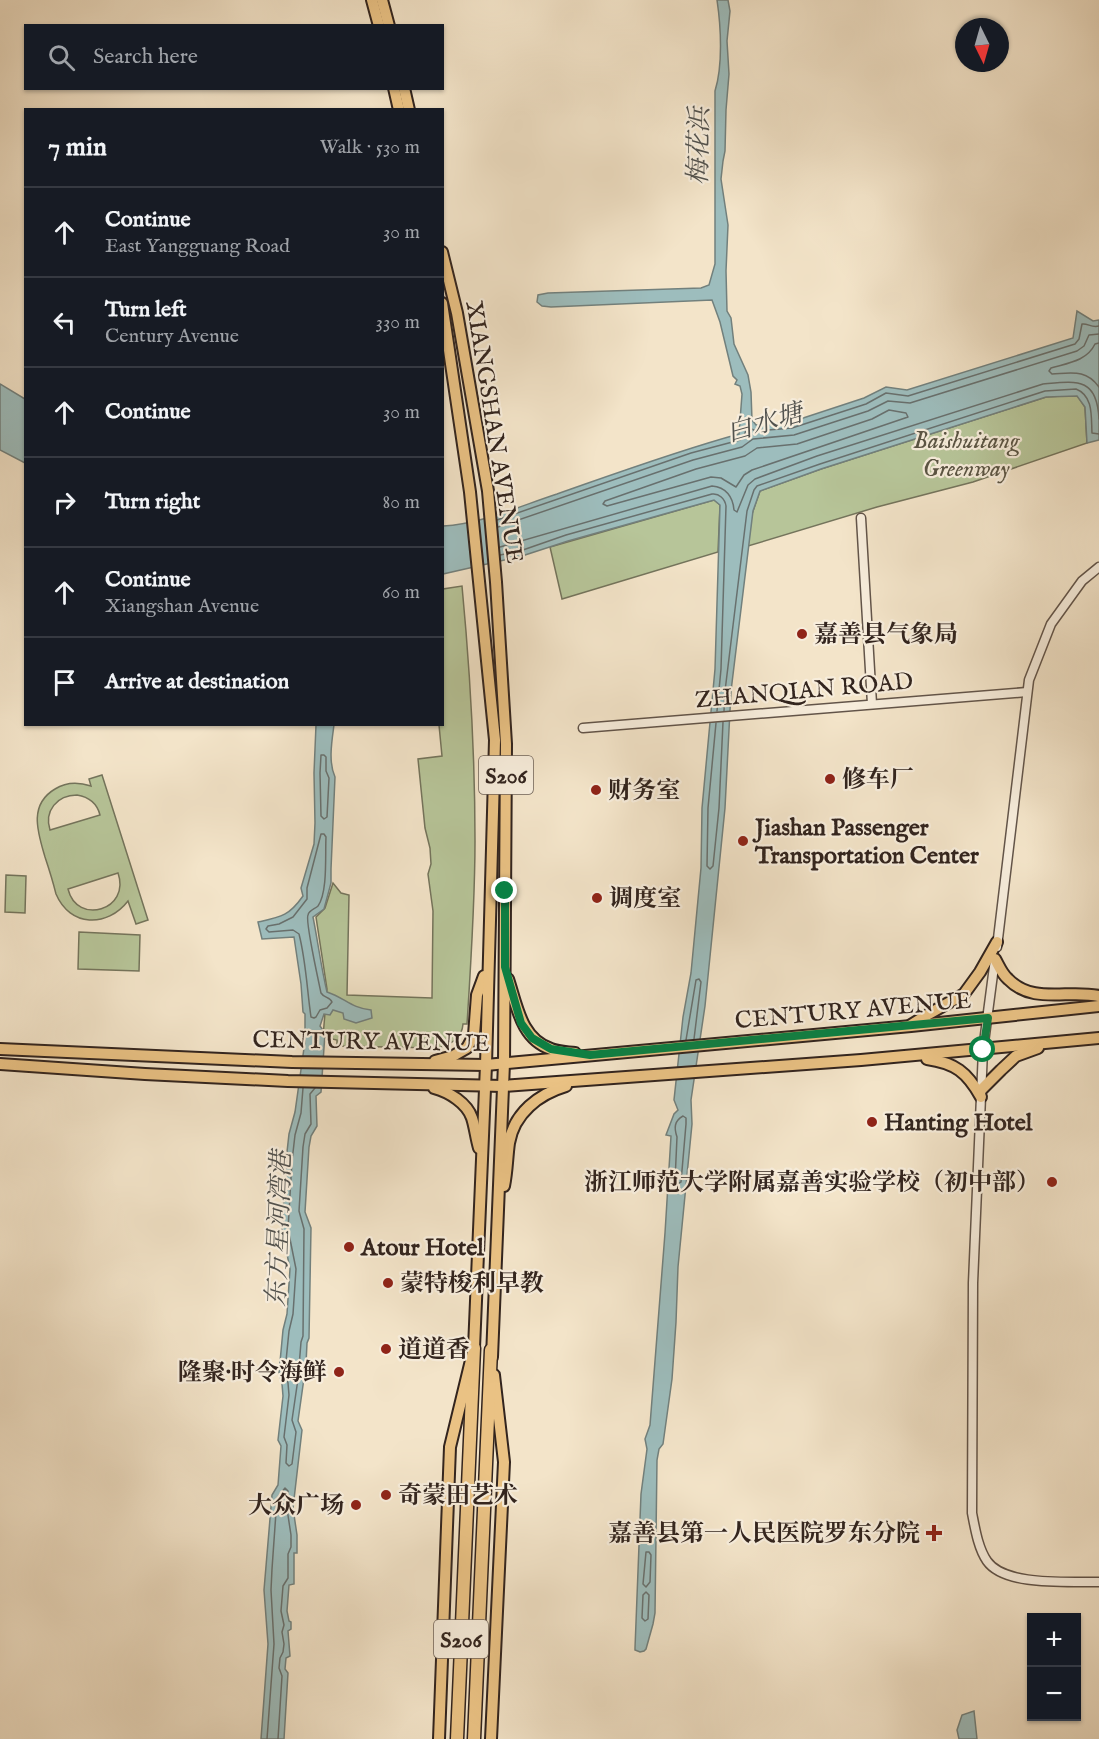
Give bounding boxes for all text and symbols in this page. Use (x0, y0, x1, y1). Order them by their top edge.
north arrow (955, 18, 1009, 72)
search box (24, 24, 444, 90)
icon: search (45, 41, 78, 74)
text: Search here (93, 43, 198, 71)
water label: 梅花浜 (682, 105, 717, 185)
text: 7 min (48, 131, 107, 164)
text: Walk · 530 m (320, 135, 420, 160)
text: Continue (105, 206, 191, 234)
icon: ahead (48, 216, 81, 249)
text: 30 m (383, 220, 420, 245)
text: East Yangguang Road (105, 234, 290, 259)
text: Turn left (105, 296, 187, 324)
street label: XIANGSHAN AVENUE (457, 299, 530, 566)
icon: left (48, 306, 81, 339)
text: 330 m (375, 310, 420, 335)
text: Century Avenue (105, 324, 239, 349)
icon: ahead (48, 396, 81, 429)
water label: 白水塘 (722, 396, 810, 450)
text: Continue (105, 398, 191, 426)
text: 30 m (383, 400, 420, 425)
park label: Baishuitang Greenway (913, 426, 1020, 485)
icon: right (48, 486, 81, 519)
text: Turn right (105, 488, 200, 516)
text: 80 m (383, 490, 420, 515)
text: Continue (105, 566, 191, 594)
icon: ahead (48, 576, 81, 609)
text: 60 m (382, 580, 420, 605)
text: Xiangshan Avenue (105, 594, 259, 619)
place label: 嘉善县气象局 (814, 620, 958, 651)
marker: 嘉善县气象局 (795, 627, 809, 641)
icon: arrive (48, 666, 81, 699)
street label: ZHANQIAN ROAD (694, 667, 914, 716)
text: Arrive at destination (105, 668, 289, 696)
road number: S206 (479, 756, 533, 794)
place label: 修车厂 (842, 765, 914, 796)
marker: 修车厂 (823, 772, 837, 786)
place label: 财务室 (608, 776, 680, 807)
marker: 财务室 (589, 783, 603, 797)
place label: Jiashan Passenger Transportation Center (752, 813, 979, 872)
marker: Jiashan Passenger Transportation Center (736, 834, 750, 848)
route end (491, 877, 517, 903)
place label: 调度室 (609, 884, 681, 915)
marker: 调度室 (590, 891, 604, 905)
street label: CENTURY AVENUE (734, 986, 973, 1037)
street label: CENTURY AVENUE (252, 1025, 490, 1060)
route start (969, 1036, 995, 1062)
place label: Hanting Hotel (884, 1108, 1033, 1139)
marker: Hanting Hotel (865, 1115, 879, 1129)
water label: 东方星河湾港 (260, 1148, 299, 1308)
place label: 浙江师范大学附属嘉善实验学校（初中部） (584, 1168, 1040, 1199)
marker: 浙江师范大学附属嘉善实验学校（初中部） (1045, 1175, 1059, 1189)
place label: Atour Hotel (360, 1233, 484, 1264)
marker: Atour Hotel (342, 1240, 356, 1254)
place label: 蒙特梭利早教 (400, 1269, 544, 1300)
marker: 蒙特梭利早教 (381, 1276, 395, 1290)
place label: 道道香 (398, 1335, 470, 1366)
marker: 道道香 (379, 1342, 393, 1356)
place label: 隆聚·时令海鲜 (178, 1358, 327, 1389)
marker: 隆聚·时令海鲜 (332, 1365, 346, 1379)
place label: 奇蒙田艺术 (398, 1481, 518, 1512)
marker: 奇蒙田艺术 (379, 1488, 393, 1502)
place label: 大众广场 (248, 1491, 344, 1522)
marker: 大众广场 (349, 1498, 363, 1512)
place label: 嘉善县第一人民医院罗东分院 (608, 1519, 920, 1550)
marker: 嘉善县第一人民医院罗东分院 (925, 1524, 943, 1542)
map controls (1027, 1613, 1081, 1721)
button: + (1027, 1613, 1081, 1667)
road number: S206 (434, 1620, 488, 1658)
button: − (1027, 1667, 1081, 1721)

